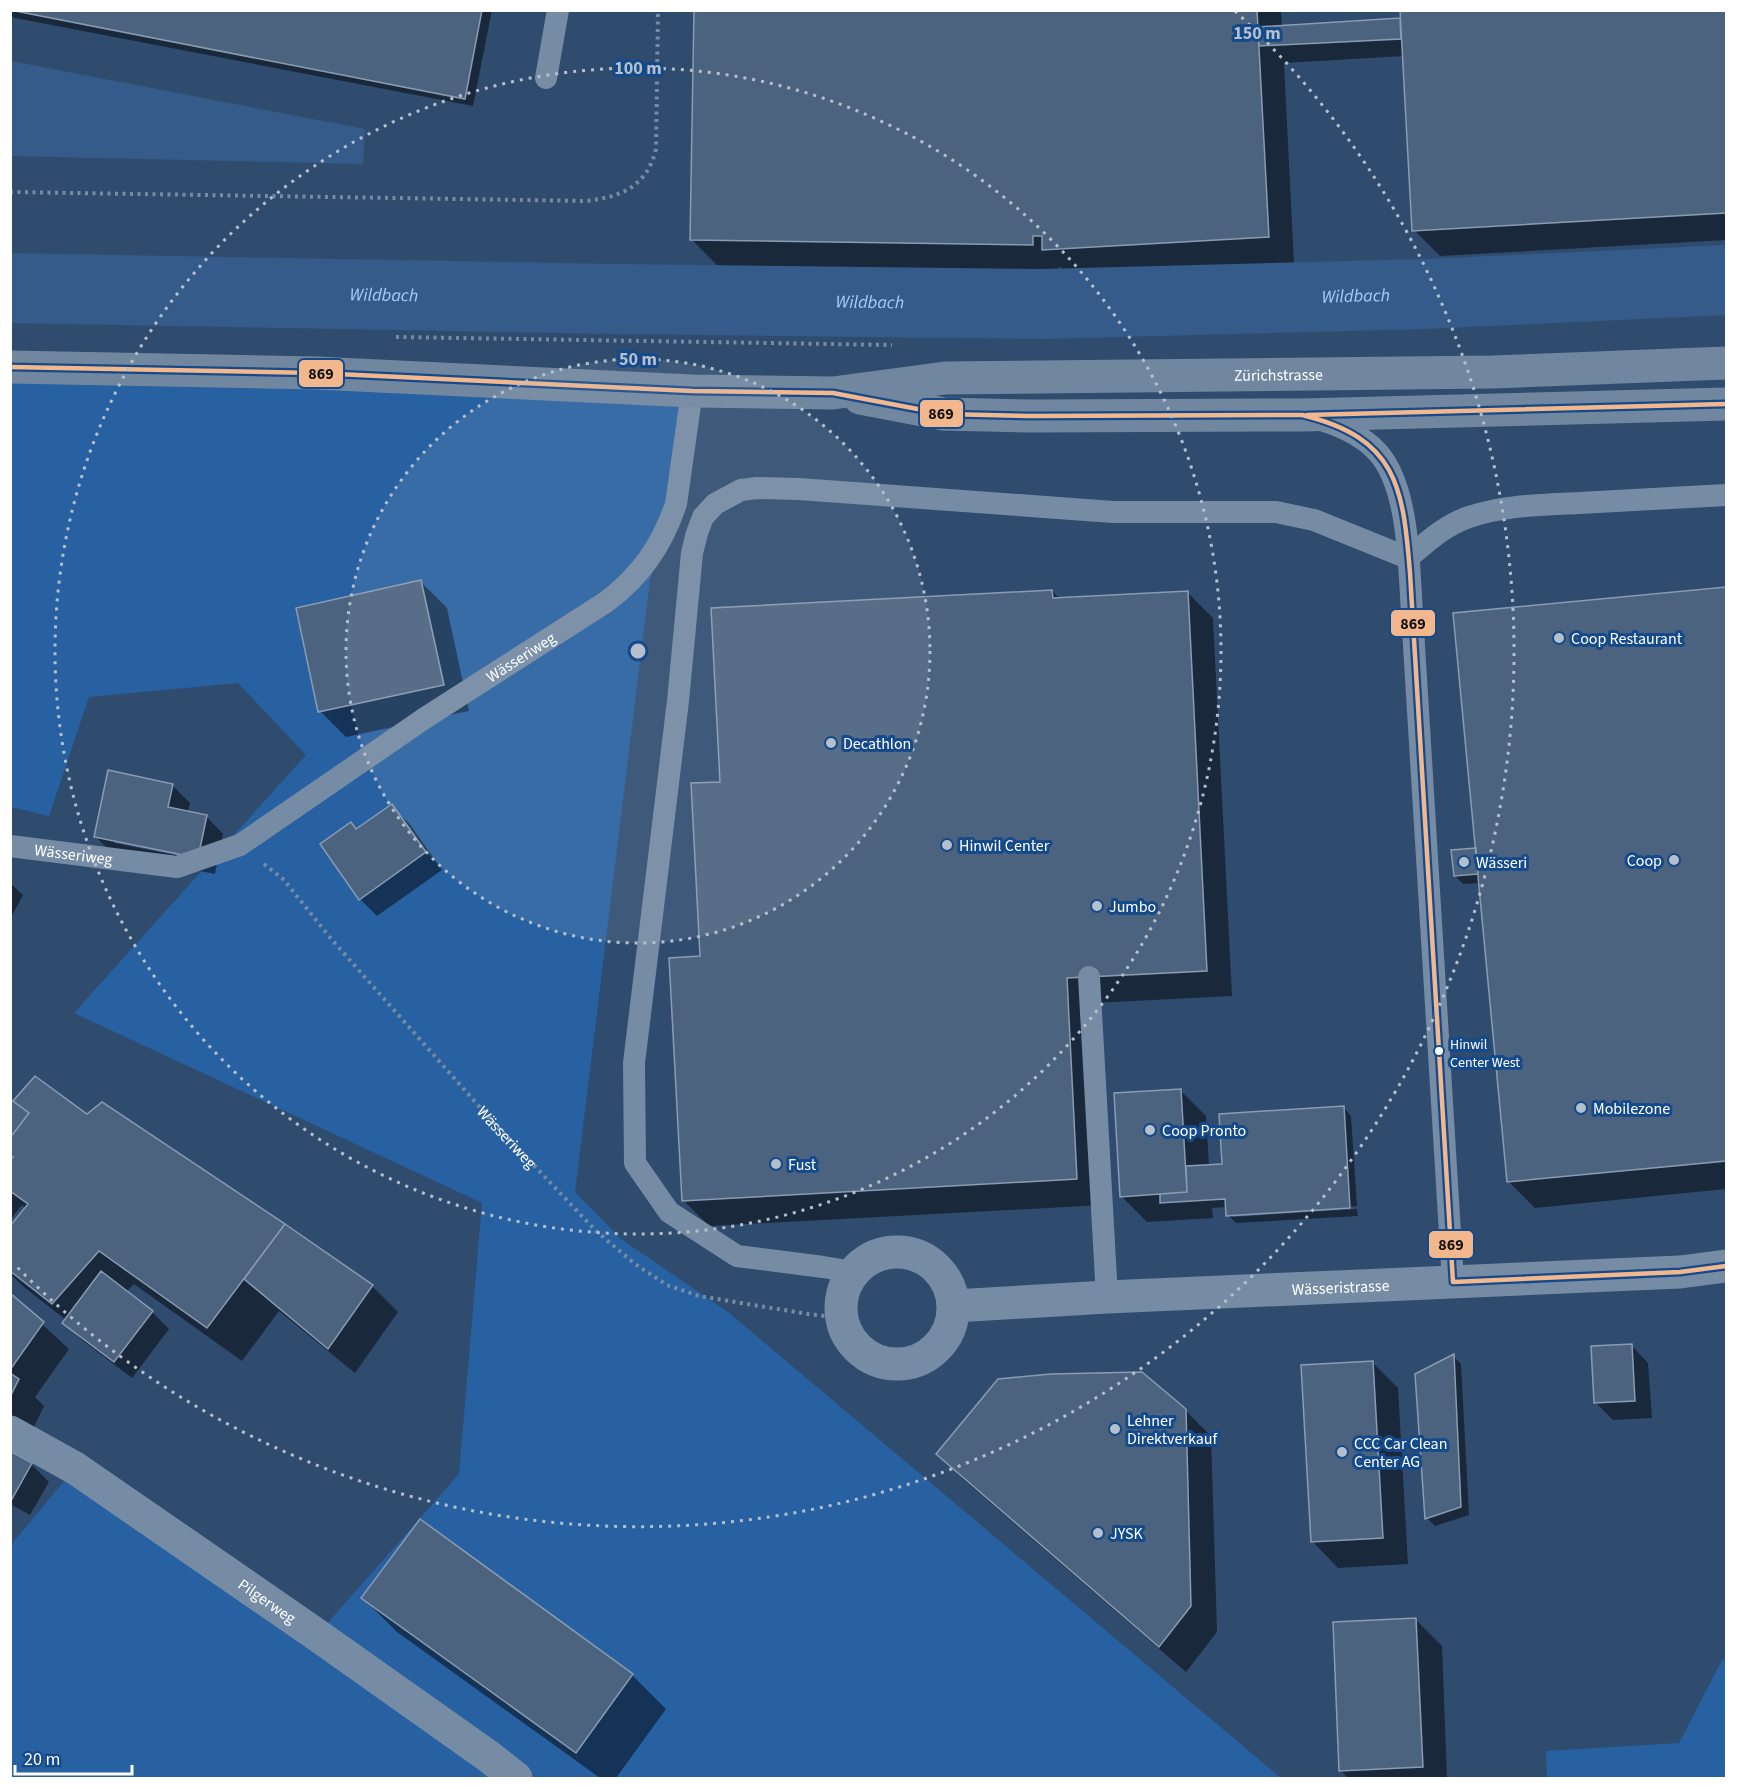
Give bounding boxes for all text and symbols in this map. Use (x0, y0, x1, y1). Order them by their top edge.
text: 150 m (1233, 21, 1281, 46)
text: 100 m (614, 56, 662, 81)
water label: Wildbach (349, 282, 418, 308)
water label: Wildbach (1321, 283, 1390, 310)
water label: Wildbach (835, 290, 904, 315)
text: 50 m (619, 347, 657, 372)
line badge: 869 (298, 359, 344, 388)
text: 869 (308, 363, 334, 385)
street label: Zürichstrasse (1234, 364, 1323, 387)
line badge: 869 (919, 399, 964, 428)
text: 869 (928, 403, 954, 425)
line badge: 869 (1390, 609, 1436, 637)
text: 869 (1400, 613, 1426, 635)
street label: Wässeriweg (482, 627, 560, 688)
place label: Coop Restaurant (1571, 628, 1683, 650)
marker: Coop Restaurant (1552, 631, 1566, 645)
centre of rings (628, 641, 648, 661)
place label: Decathlon (843, 733, 911, 755)
marker: Decathlon (824, 736, 838, 750)
place label: Hinwil Center (959, 835, 1050, 857)
marker: Hinwil Center (940, 838, 954, 852)
street label: Wässeriweg (33, 839, 114, 871)
place label: Coop (1627, 850, 1662, 872)
place label: Wässeri (1476, 852, 1527, 874)
marker: Coop (1667, 853, 1681, 867)
marker: Wässeri (1457, 855, 1471, 869)
place label: Jumbo (1109, 896, 1156, 918)
marker: Jumbo (1090, 899, 1104, 913)
place label: Hinwil Center West (1450, 1035, 1520, 1073)
marker: Hinwil Center West (1433, 1045, 1445, 1057)
place label: Mobilezone (1593, 1098, 1670, 1120)
street label: Wässeriweg (472, 1101, 541, 1174)
marker: Mobilezone (1574, 1101, 1588, 1115)
place label: Coop Pronto (1162, 1120, 1246, 1142)
marker: Coop Pronto (1143, 1123, 1157, 1137)
place label: Fust (788, 1154, 817, 1176)
marker: Fust (769, 1157, 783, 1171)
line badge: 869 (1428, 1230, 1474, 1259)
text: 869 (1438, 1234, 1464, 1256)
street label: Wässeristrasse (1291, 1275, 1390, 1301)
place label: Lehner Direktverkauf (1127, 1410, 1219, 1450)
marker: Lehner Direktverkauf (1108, 1422, 1122, 1436)
place label: CCC Car Clean Center AG (1354, 1433, 1447, 1473)
marker: CCC Car Clean Center AG (1335, 1445, 1349, 1459)
place label: JYSK (1110, 1523, 1144, 1545)
marker: JYSK (1091, 1526, 1105, 1540)
street label: Pilgerweg (233, 1574, 300, 1629)
scale bar (15, 1738, 132, 1776)
text: 20 m (24, 1747, 60, 1772)

